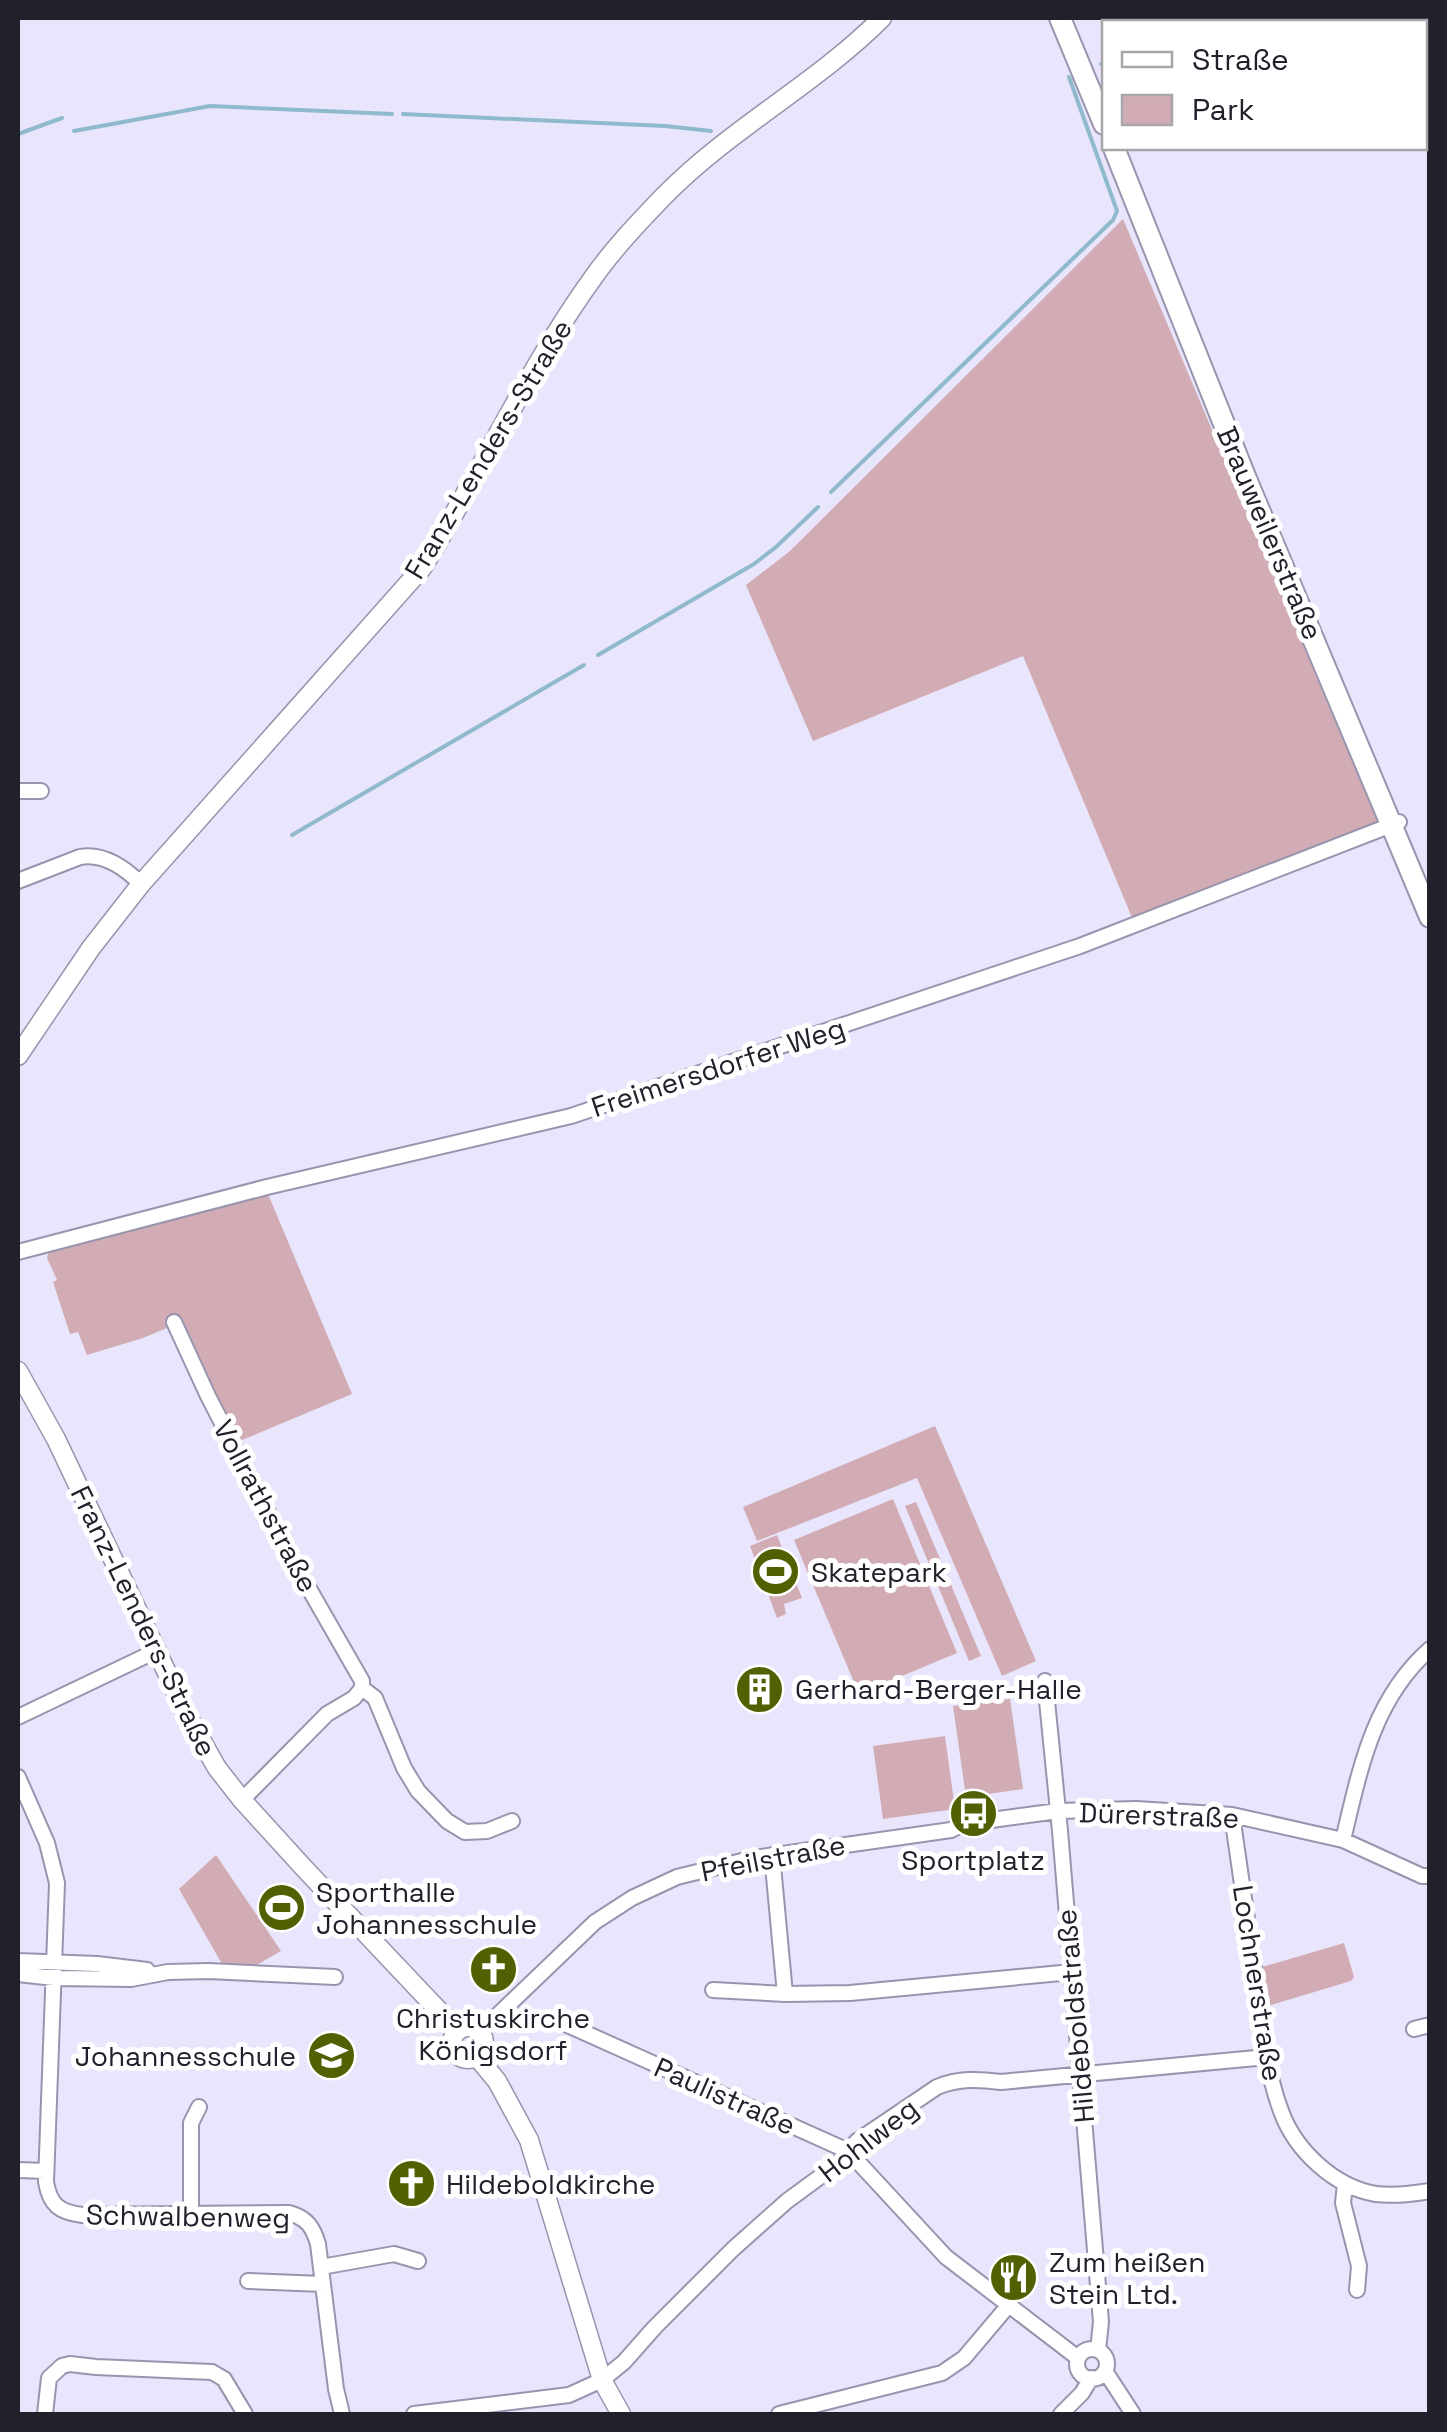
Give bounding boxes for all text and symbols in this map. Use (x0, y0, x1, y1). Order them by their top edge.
legend (1102, 20, 1427, 150)
text: Straße (1192, 40, 1289, 79)
text: Park (1192, 90, 1254, 129)
street label: Franz-Lenders-Straße (396, 313, 580, 585)
street label: Brauweilerstraße (1209, 421, 1331, 645)
street label: Freimersdorfer Weg (587, 1009, 849, 1125)
street label: Vollrathstraße (205, 1414, 327, 1598)
street label: Franz-Lenders-Straße (63, 1480, 225, 1762)
sports icon: Skatepark (750, 1546, 802, 1598)
place label: Skatepark (811, 1554, 947, 1590)
building icon: Gerhard-Berger-Halle (734, 1663, 786, 1715)
place label: Gerhard-Berger-Halle (795, 1671, 1082, 1707)
bus stop icon: Sportplatz (947, 1787, 999, 1839)
street label: Dürerstraße (1078, 1794, 1240, 1836)
street label: Pfeilstraße (698, 1826, 848, 1890)
place label: Sportplatz (901, 1842, 1045, 1878)
place label: Sporthalle Johannesschule (316, 1874, 537, 1942)
sports icon: Sporthalle Johannesschule (255, 1882, 307, 1934)
street label: Lochnerstraße (1225, 1882, 1291, 2084)
street label: Hildeboldstraße (1048, 1908, 1102, 2124)
church icon: Christuskirche Königsdorf (467, 1944, 519, 1996)
place label: Christuskirche Königsdorf (396, 2000, 590, 2068)
school or university icon: Johannesschule (305, 2030, 357, 2082)
place label: Johannesschule (75, 2038, 296, 2074)
street label: Paulistraße (649, 2049, 801, 2143)
street label: Hohlweg (811, 2090, 925, 2190)
church icon: Hildeboldkirche (385, 2158, 437, 2210)
place label: Hildeboldkirche (446, 2166, 655, 2202)
street label: Schwalbenweg (85, 2196, 291, 2236)
place label: Zum heißen Stein Ltd. (1049, 2244, 1205, 2312)
restaurant icon: Zum heißen Stein Ltd. (988, 2252, 1040, 2304)

